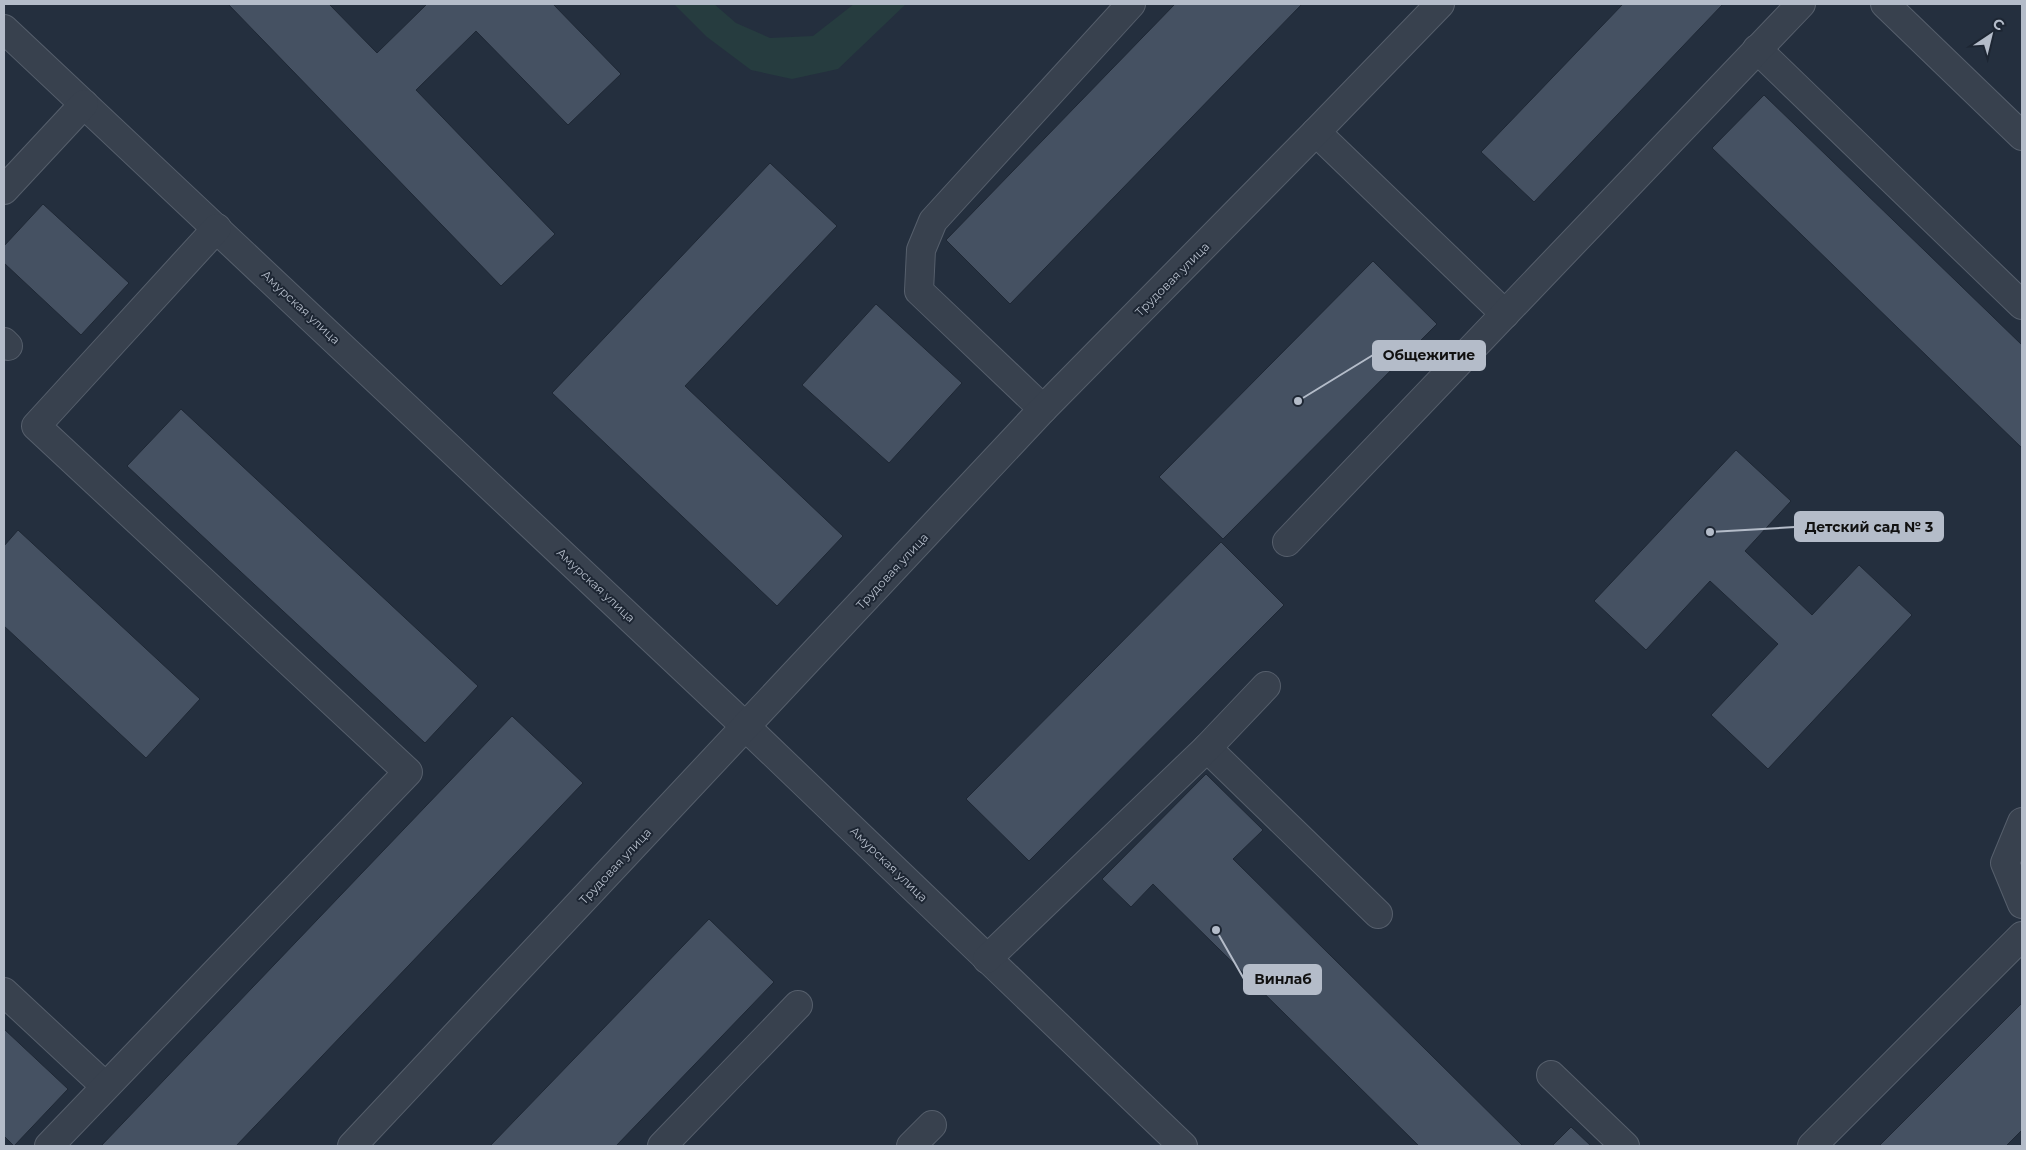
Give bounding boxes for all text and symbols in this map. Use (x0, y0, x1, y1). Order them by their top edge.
north arrow (1966, 10, 2016, 60)
text: С (1989, 14, 2008, 35)
street label: Трудовая улица (1132, 239, 1212, 319)
street label: Амурская улица (259, 267, 343, 347)
callout: Общежитие (1373, 341, 1485, 370)
text: Общежитие (1383, 346, 1475, 364)
callout: Детский сад № 3 (1795, 512, 1943, 541)
text: Детский сад № 3 (1805, 518, 1933, 536)
street label: Трудовая улица (853, 530, 931, 612)
street label: Амурская улица (554, 545, 638, 625)
street label: Амурская улица (847, 823, 931, 905)
street label: Трудовая улица (576, 825, 654, 907)
callout: Винлаб (1244, 965, 1321, 994)
text: Винлаб (1254, 970, 1312, 988)

